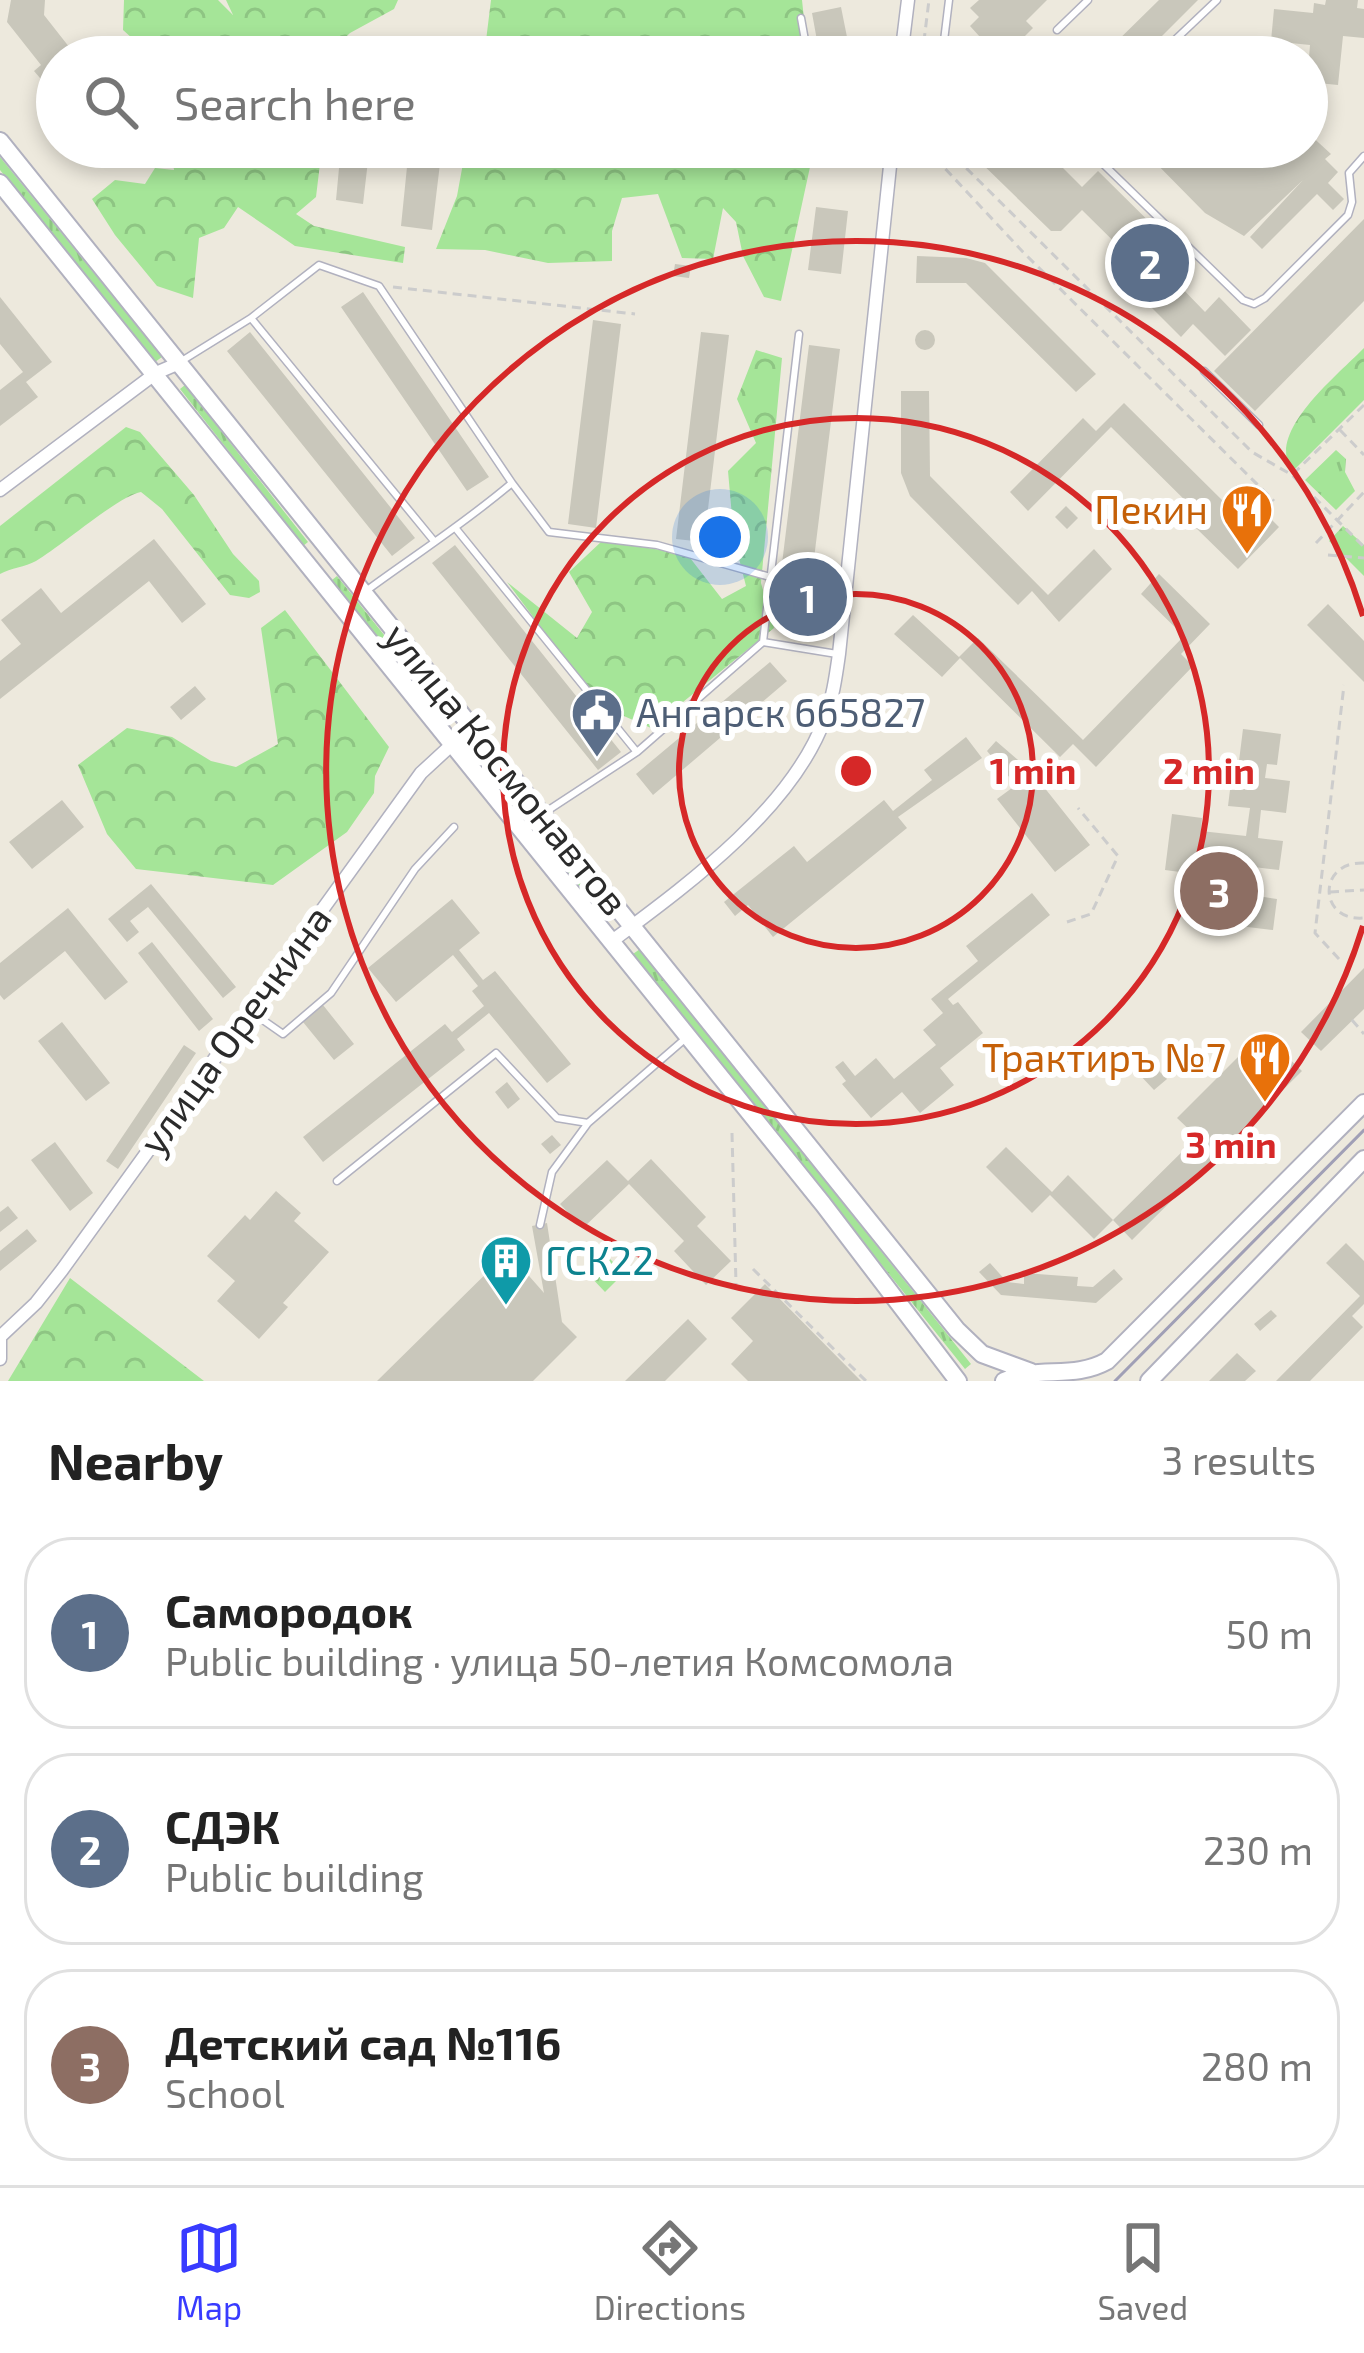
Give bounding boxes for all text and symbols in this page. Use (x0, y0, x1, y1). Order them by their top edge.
search box (36, 36, 1328, 168)
icon: search (78, 69, 144, 135)
text: Search here (174, 75, 416, 129)
pin: 2 (1111, 218, 1189, 308)
restaurant icon: Пекин (1219, 482, 1275, 556)
place label: Пекин (1094, 485, 1208, 532)
your location (690, 507, 750, 567)
pin: 1 (769, 552, 847, 642)
street label: улица Космонавтов (374, 613, 639, 924)
public building icon: Ангарск 665827 (569, 685, 625, 759)
place label: Ангарск 665827 (636, 688, 925, 735)
text: 1 min (990, 748, 1076, 791)
text: 2 min (1163, 748, 1255, 791)
centre of rings (835, 750, 877, 792)
pin: 3 (1180, 846, 1258, 936)
street label: улица Оречкина (128, 895, 341, 1163)
restaurant icon: Трактиръ №7 (1237, 1030, 1293, 1104)
place label: Трактиръ №7 (982, 1033, 1226, 1080)
text: 3 min (1185, 1122, 1277, 1165)
building icon: ГСК22 (478, 1233, 534, 1307)
place label: ГСК22 (545, 1236, 654, 1283)
text: Nearby (48, 1429, 223, 1490)
text: 3 results (1162, 1436, 1316, 1483)
text: Самородок (165, 1583, 413, 1637)
text: 1 (82, 1610, 98, 1657)
text: 50 m (1226, 1610, 1313, 1657)
text: Public building · улица 50-летия Комсомола (165, 1637, 954, 1684)
text: СДЭК (165, 1799, 280, 1853)
text: 2 (79, 1826, 101, 1873)
text: 230 m (1203, 1826, 1313, 1873)
text: Public building (165, 1853, 424, 1900)
text: Детский сад №116 (165, 2015, 561, 2069)
text: 3 (79, 2042, 101, 2089)
text: 280 m (1201, 2042, 1313, 2089)
text: School (165, 2069, 285, 2116)
tab: Map (176, 2215, 242, 2327)
tab: Directions (594, 2215, 746, 2327)
tab: Saved (1098, 2215, 1188, 2327)

